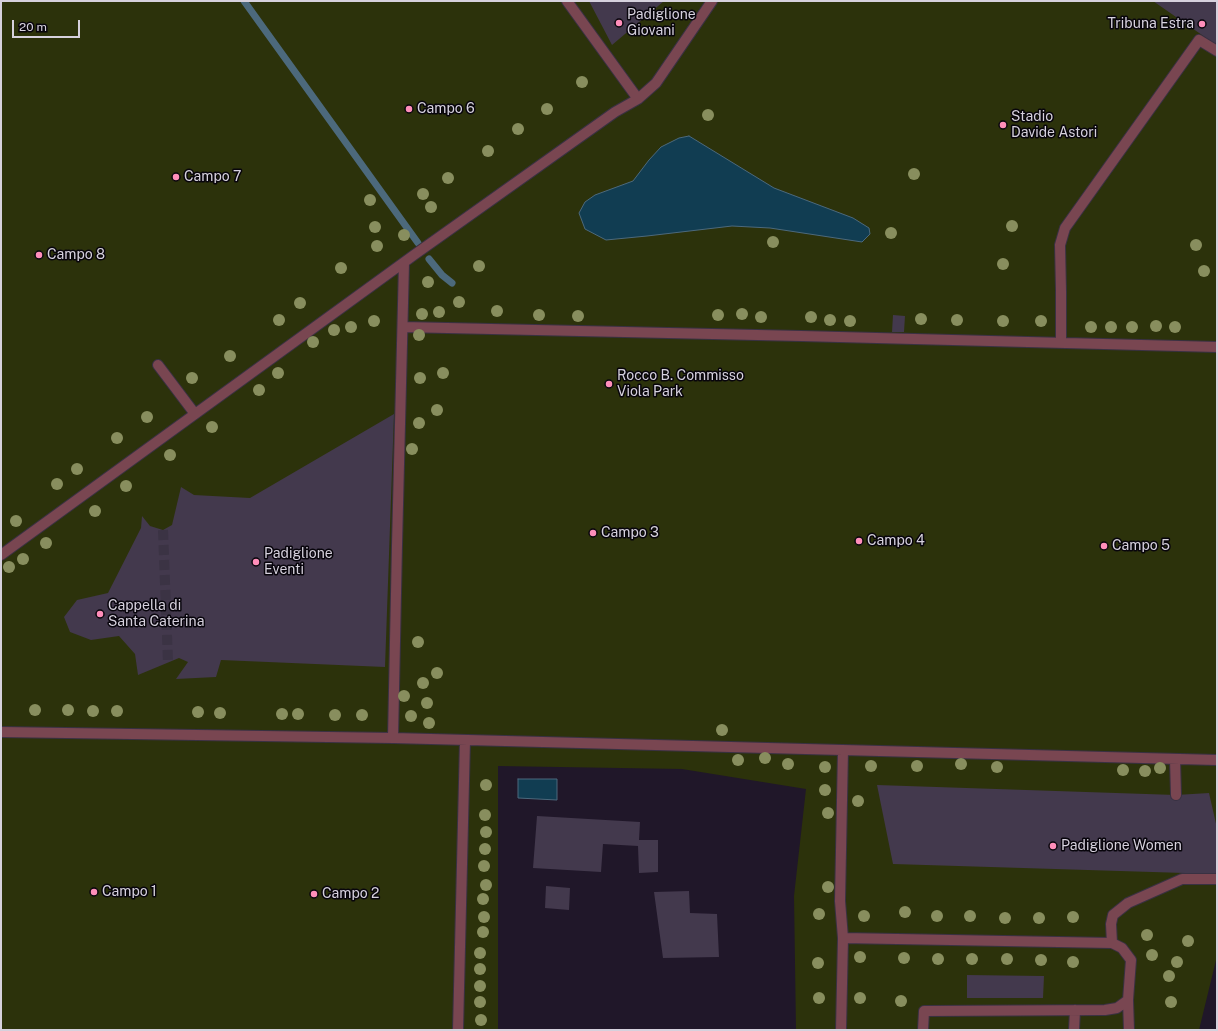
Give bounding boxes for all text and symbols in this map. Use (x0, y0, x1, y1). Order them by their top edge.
place label: Padiglione Giovani (627, 7, 696, 40)
scale bar (14, 12, 82, 38)
place label: Tribuna Estra (1107, 16, 1194, 32)
marker: Padiglione Giovani (614, 18, 624, 28)
marker: Tribuna Estra (1197, 19, 1207, 29)
text: 20 m (19, 20, 47, 34)
place label: Campo 6 (417, 101, 475, 117)
marker: Campo 6 (404, 104, 414, 114)
place label: Stadio Davide Astori (1011, 109, 1097, 142)
marker: Stadio Davide Astori (998, 120, 1008, 130)
place label: Campo 7 (184, 169, 241, 185)
marker: Campo 7 (171, 172, 181, 182)
place label: Campo 8 (47, 247, 105, 263)
marker: Campo 8 (34, 250, 44, 260)
place label: Rocco B. Commisso Viola Park (617, 368, 744, 400)
marker: Rocco B. Commisso Viola Park (604, 379, 614, 389)
place label: Campo 3 (601, 525, 659, 541)
marker: Campo 3 (588, 528, 598, 538)
place label: Campo 4 (867, 533, 925, 549)
marker: Campo 4 (854, 536, 864, 546)
place label: Campo 5 (1112, 538, 1170, 554)
marker: Campo 5 (1099, 541, 1109, 551)
place label: Padiglione Eventi (264, 546, 333, 578)
marker: Padiglione Eventi (251, 557, 261, 567)
place label: Cappella di Santa Caterina (108, 598, 204, 630)
marker: Cappella di Santa Caterina (95, 609, 105, 619)
place label: Padiglione Women (1061, 838, 1182, 854)
marker: Padiglione Women (1048, 841, 1058, 851)
place label: Campo 1 (102, 884, 157, 900)
place label: Campo 2 (322, 886, 379, 902)
marker: Campo 1 (89, 887, 99, 897)
marker: Campo 2 (309, 889, 319, 899)

